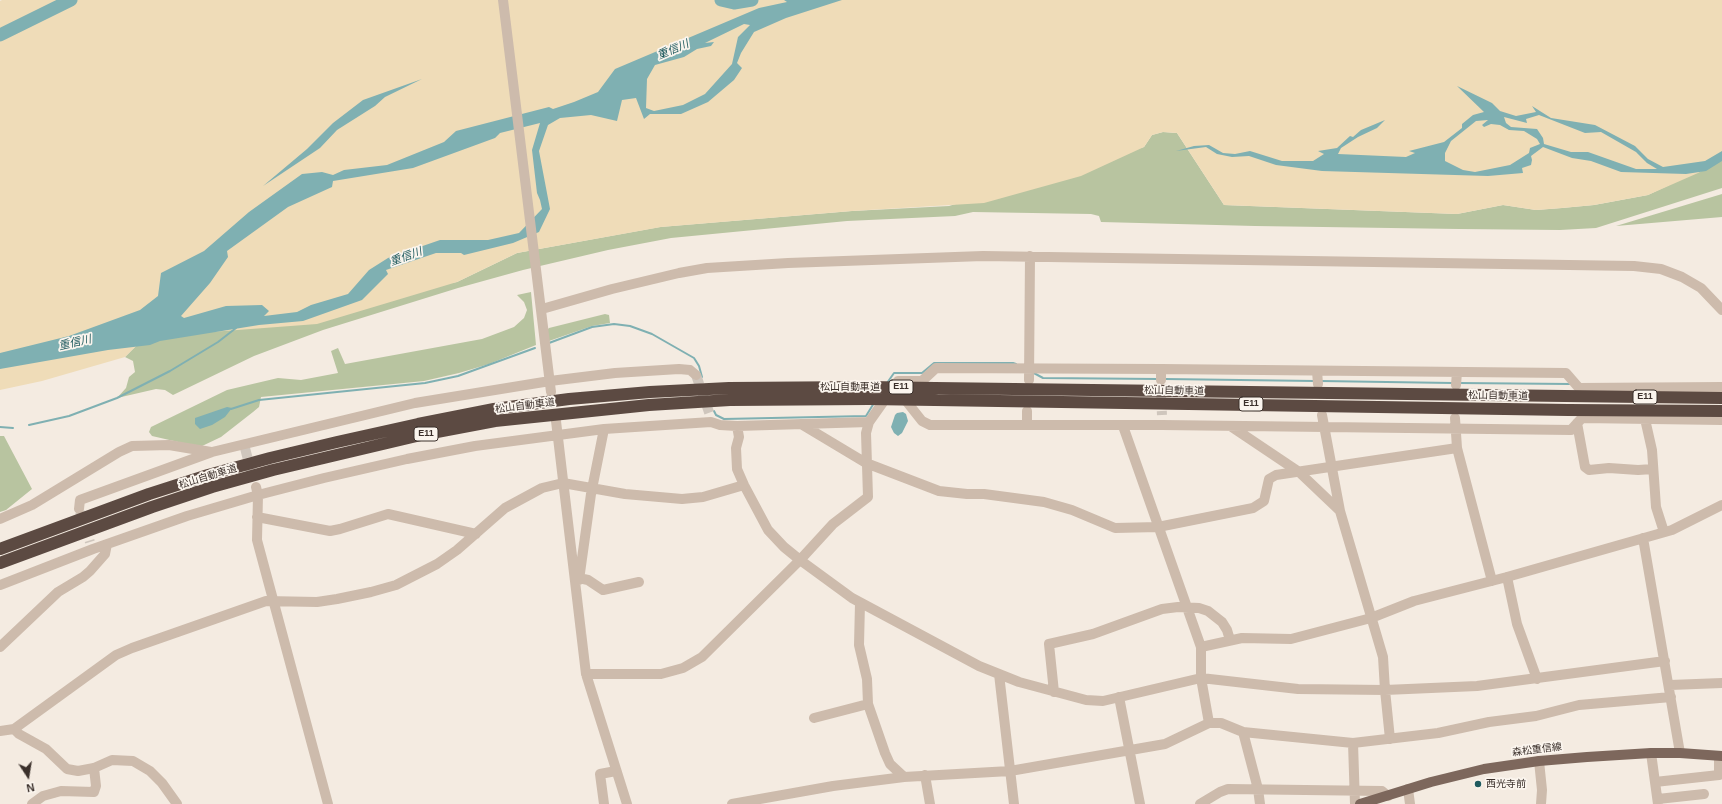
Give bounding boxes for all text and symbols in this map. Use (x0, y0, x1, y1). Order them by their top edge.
water label: 重信川 (655, 37, 691, 63)
water label: 重信川 (388, 245, 424, 269)
water label: 重信川 (57, 333, 93, 353)
road number: E11 (889, 380, 913, 394)
street label: 松山自動車道 (820, 381, 880, 393)
street label: 松山自動車道 (1144, 384, 1204, 398)
street label: 松山自動車道 (1468, 389, 1528, 403)
road number: E11 (1633, 390, 1657, 404)
street label: 松山自動車道 (494, 396, 556, 416)
road number: E11 (1239, 397, 1263, 411)
road number: E11 (414, 427, 438, 441)
street label: 松山自動車道 (178, 462, 238, 492)
street label: 森松重信線 (1511, 741, 1563, 759)
north arrow (8, 756, 48, 796)
place label: 西光寺前 (1486, 778, 1526, 790)
marker: 西光寺前 (1473, 779, 1483, 789)
text: N (25, 781, 36, 794)

